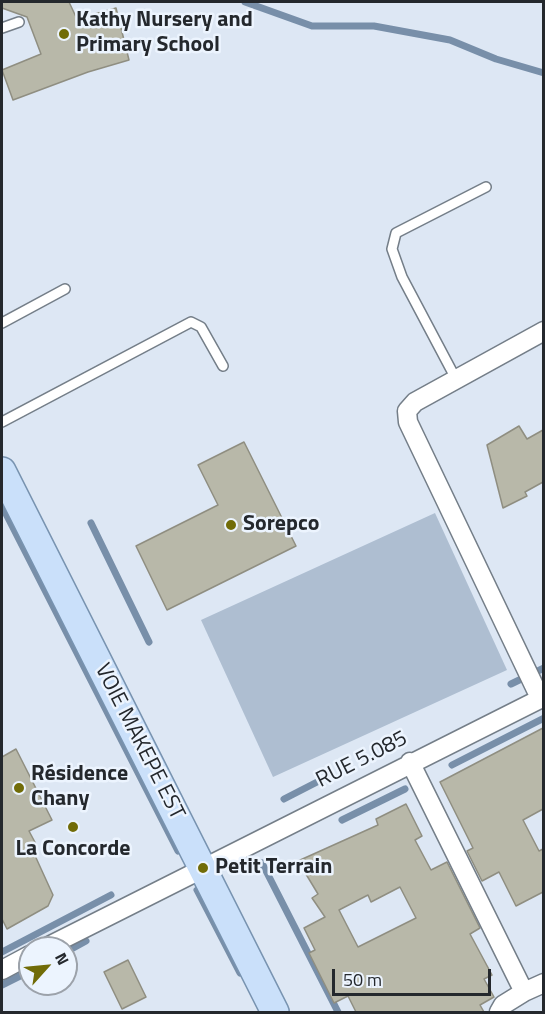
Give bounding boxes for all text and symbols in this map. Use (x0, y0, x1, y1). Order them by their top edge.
place label: Kathy Nursery and Primary School (76, 8, 253, 60)
marker: Kathy Nursery and Primary School (57, 27, 71, 41)
place label: Sorepco (243, 512, 319, 538)
marker: Sorepco (224, 518, 238, 532)
street label: VOIE MAKEPE EST (88, 660, 190, 824)
street label: RUE 5.085 (312, 726, 412, 794)
place label: Résidence Chany (31, 762, 128, 813)
marker: Résidence Chany (12, 781, 26, 795)
marker: La Concorde (66, 820, 80, 834)
place label: La Concorde (15, 837, 131, 863)
place label: Petit Terrain (215, 855, 332, 881)
marker: Petit Terrain (196, 861, 210, 875)
north arrow (18, 936, 78, 996)
text: N (49, 948, 75, 969)
scale bar (335, 957, 494, 995)
text: 50 m (343, 966, 382, 993)

